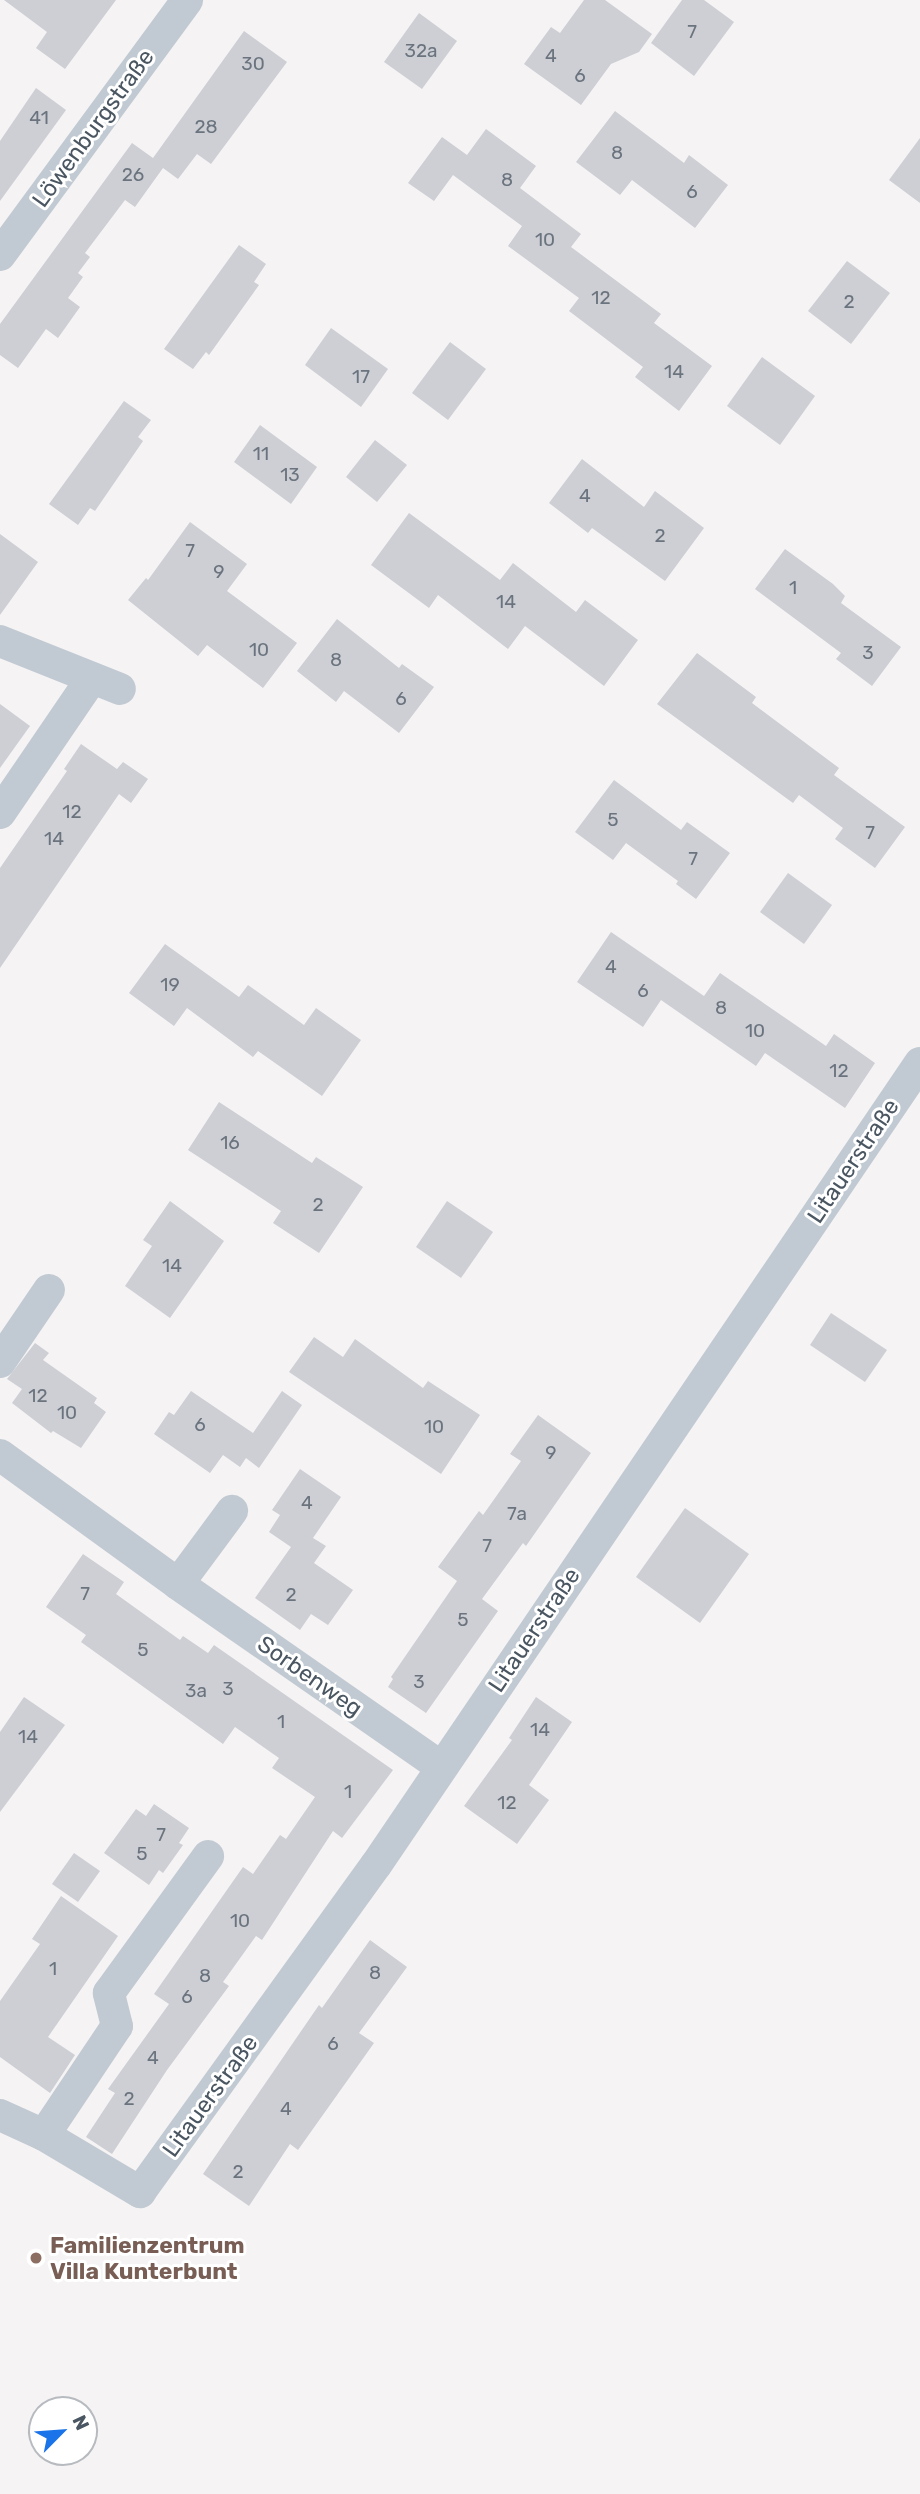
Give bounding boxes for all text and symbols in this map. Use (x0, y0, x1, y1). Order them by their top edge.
house number: 7 (687, 21, 697, 43)
house number: 32a (404, 40, 438, 62)
street label: Löwenburgstraße (26, 44, 160, 212)
house number: 4 (545, 45, 557, 67)
house number: 30 (241, 53, 265, 75)
house number: 6 (574, 65, 586, 87)
house number: 41 (29, 107, 49, 129)
house number: 28 (194, 116, 218, 138)
house number: 8 (611, 142, 623, 164)
house number: 26 (122, 164, 144, 186)
house number: 8 (501, 169, 513, 191)
house number: 6 (686, 181, 698, 203)
house number: 10 (535, 229, 555, 251)
house number: 12 (591, 287, 611, 309)
house number: 2 (843, 291, 855, 313)
house number: 14 (664, 361, 684, 383)
house number: 17 (352, 366, 370, 388)
house number: 11 (253, 443, 269, 465)
house number: 13 (280, 464, 300, 486)
house number: 4 (579, 485, 591, 507)
house number: 2 (654, 525, 666, 547)
house number: 7 (185, 540, 195, 562)
house number: 9 (213, 561, 225, 583)
house number: 1 (789, 577, 797, 599)
house number: 14 (496, 591, 516, 613)
house number: 10 (249, 639, 269, 661)
house number: 3 (862, 642, 874, 664)
house number: 8 (330, 649, 342, 671)
house number: 6 (395, 688, 407, 710)
house number: 12 (62, 801, 82, 823)
house number: 5 (607, 809, 619, 831)
house number: 7 (865, 822, 875, 844)
house number: 14 (44, 828, 64, 850)
house number: 7 (688, 848, 698, 870)
house number: 4 (605, 956, 617, 978)
house number: 19 (160, 974, 180, 996)
house number: 6 (637, 980, 649, 1002)
house number: 8 (715, 997, 727, 1019)
house number: 10 (745, 1020, 765, 1042)
house number: 12 (829, 1060, 849, 1082)
street label: Litauerstraße (801, 1094, 905, 1228)
house number: 16 (220, 1132, 240, 1154)
house number: 2 (312, 1194, 324, 1216)
house number: 14 (162, 1255, 182, 1277)
house number: 12 (28, 1385, 48, 1407)
house number: 10 (57, 1402, 77, 1424)
house number: 6 (194, 1414, 206, 1436)
house number: 10 (424, 1416, 444, 1438)
house number: 9 (545, 1442, 557, 1464)
house number: 4 (301, 1492, 313, 1514)
house number: 7a (507, 1503, 527, 1525)
house number: 7 (482, 1535, 492, 1557)
street label: Litauerstraße (482, 1563, 586, 1697)
house number: 7 (80, 1583, 90, 1605)
house number: 2 (285, 1584, 297, 1606)
house number: 5 (457, 1609, 469, 1631)
street label: Sorbenweg (252, 1630, 368, 1722)
house number: 5 (137, 1639, 149, 1661)
house number: 3 (413, 1671, 425, 1693)
house number: 3 (222, 1678, 234, 1700)
house number: 3a (185, 1680, 207, 1702)
house number: 1 (277, 1711, 285, 1733)
house number: 14 (530, 1719, 550, 1741)
house number: 14 (18, 1726, 38, 1748)
house number: 1 (344, 1781, 352, 1803)
house number: 12 (497, 1792, 517, 1814)
house number: 7 (156, 1824, 166, 1846)
house number: 5 (136, 1843, 148, 1865)
house number: 10 (230, 1910, 250, 1932)
house number: 1 (49, 1958, 57, 1980)
house number: 8 (369, 1962, 381, 1984)
house number: 8 (199, 1965, 211, 1987)
house number: 6 (181, 1986, 193, 2008)
street label: Litauerstraße (157, 2030, 263, 2162)
house number: 6 (327, 2033, 339, 2055)
house number: 4 (147, 2047, 159, 2069)
house number: 2 (123, 2088, 135, 2110)
house number: 4 (280, 2098, 292, 2120)
house number: 2 (232, 2161, 244, 2183)
place label: Familienzentrum Villa Kunterbunt (50, 2231, 244, 2285)
marker: Familienzentrum Villa Kunterbunt (28, 2250, 44, 2266)
north arrow (28, 2396, 98, 2466)
text: N (67, 2412, 94, 2434)

